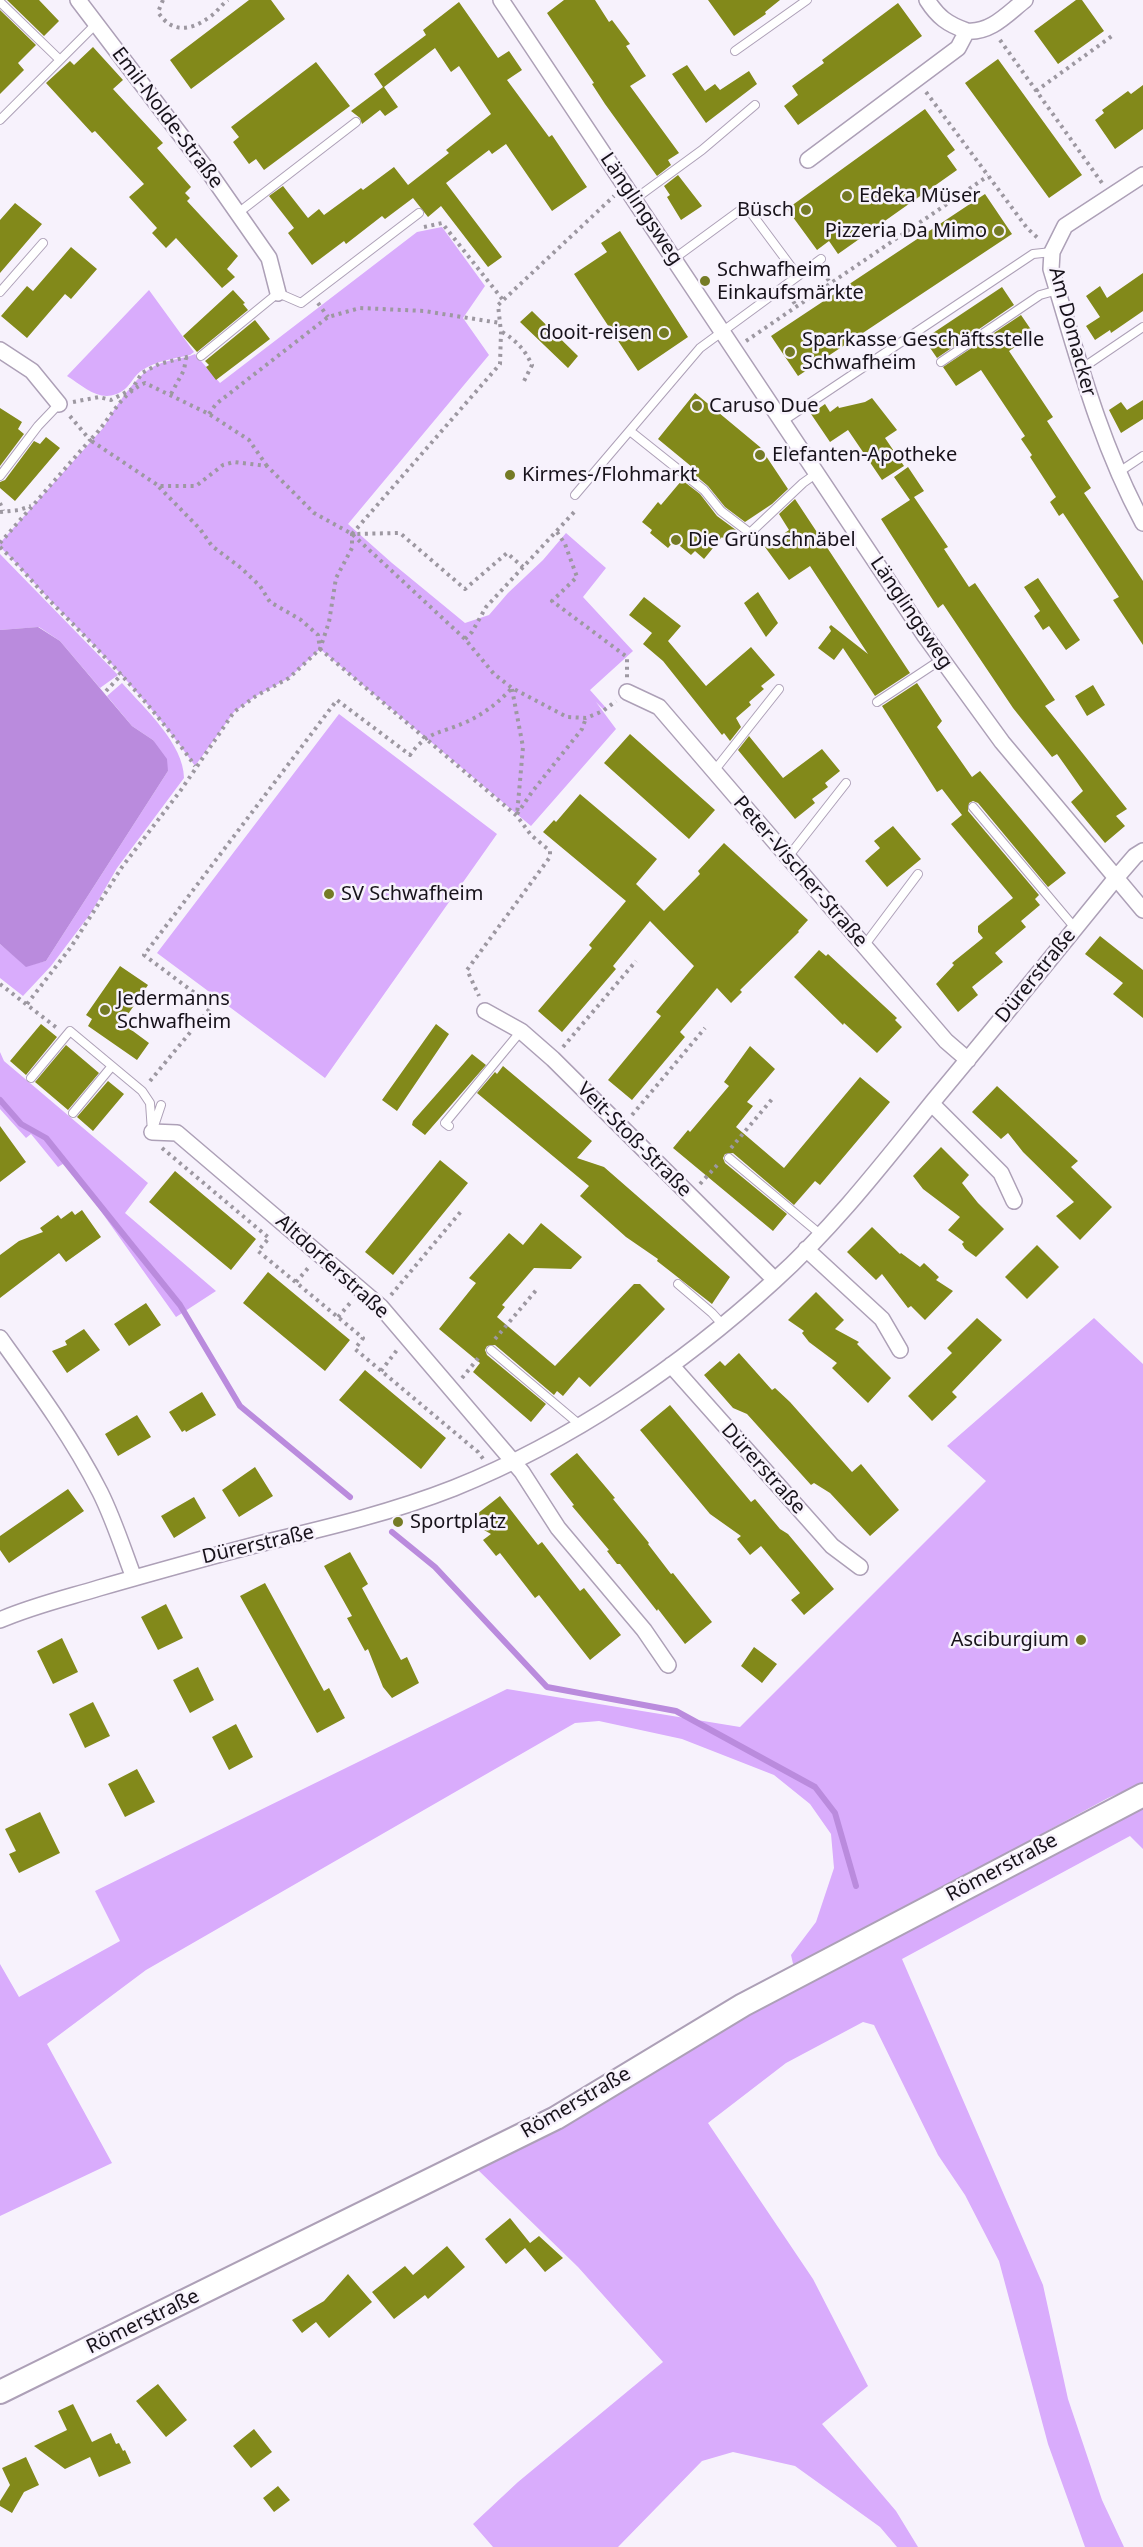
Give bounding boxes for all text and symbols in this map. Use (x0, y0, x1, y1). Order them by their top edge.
street label: Emil-Nolde-Straße (106, 43, 228, 193)
street label: Länglingsweg (595, 148, 687, 270)
place label: Edeka Müser (859, 184, 980, 208)
marker: Edeka Müser (840, 189, 854, 203)
place label: Büsch (737, 198, 794, 222)
marker: Büsch (799, 203, 813, 217)
place label: Pizzeria Da Mimo (825, 219, 987, 243)
marker: Pizzeria Da Mimo (992, 224, 1006, 238)
place label: Schwafheim Einkaufsmärkte (717, 258, 864, 305)
street label: Am Domacker (1043, 265, 1101, 399)
marker: Schwafheim Einkaufsmärkte (698, 274, 712, 288)
place label: dooit-reisen (539, 321, 652, 345)
marker: dooit-reisen (657, 326, 671, 340)
place label: Sparkasse Geschäftsstelle Schwafheim (802, 328, 1044, 375)
marker: Sparkasse Geschäftsstelle Schwafheim (783, 345, 797, 359)
place label: Caruso Due (709, 394, 819, 418)
marker: Caruso Due (690, 399, 704, 413)
place label: Elefanten-Apotheke (772, 443, 957, 467)
marker: Elefanten-Apotheke (753, 448, 767, 462)
place label: Kirmes-/Flohmarkt (522, 463, 697, 487)
marker: Kirmes-/Flohmarkt (503, 468, 517, 482)
place label: Die Grünschnäbel (688, 528, 856, 552)
marker: Die Grünschnäbel (669, 533, 683, 547)
street label: Länglingsweg (865, 552, 957, 674)
street label: Peter-Vischer-Straße (728, 792, 872, 952)
place label: SV Schwafheim (341, 882, 483, 906)
marker: SV Schwafheim (322, 887, 336, 901)
street label: Dürerstraße (991, 924, 1081, 1028)
place label: Jedermanns Schwafheim (117, 987, 231, 1034)
marker: Jedermanns Schwafheim (98, 1003, 112, 1017)
street label: Veit-Stoß-Straße (572, 1078, 696, 1202)
street label: Altdorferstraße (270, 1210, 394, 1324)
street label: Dürerstraße (716, 1419, 810, 1519)
place label: Sportplatz (410, 1510, 506, 1534)
marker: Sportplatz (391, 1515, 405, 1529)
street label: Dürerstraße (200, 1520, 316, 1570)
place label: Asciburgium (951, 1628, 1069, 1652)
marker: Asciburgium (1074, 1633, 1088, 1647)
street label: Römerstraße (942, 1829, 1062, 1907)
street label: Römerstraße (517, 2062, 635, 2144)
street label: Römerstraße (83, 2284, 203, 2360)

